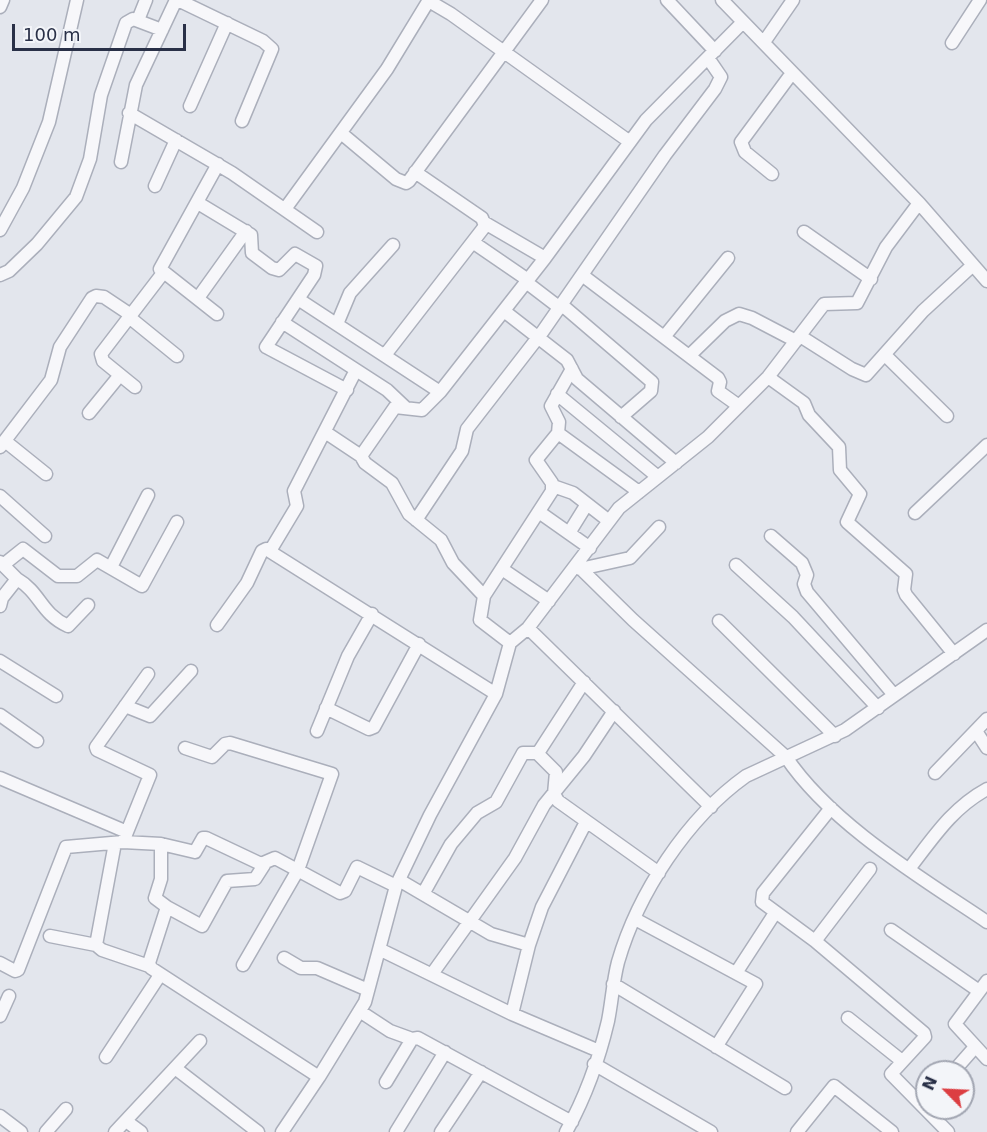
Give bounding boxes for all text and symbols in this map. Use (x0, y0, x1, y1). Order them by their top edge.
scale bar (15, 12, 189, 50)
text: 100 m (23, 24, 81, 45)
north arrow (915, 1060, 975, 1120)
text: N (919, 1073, 941, 1093)

